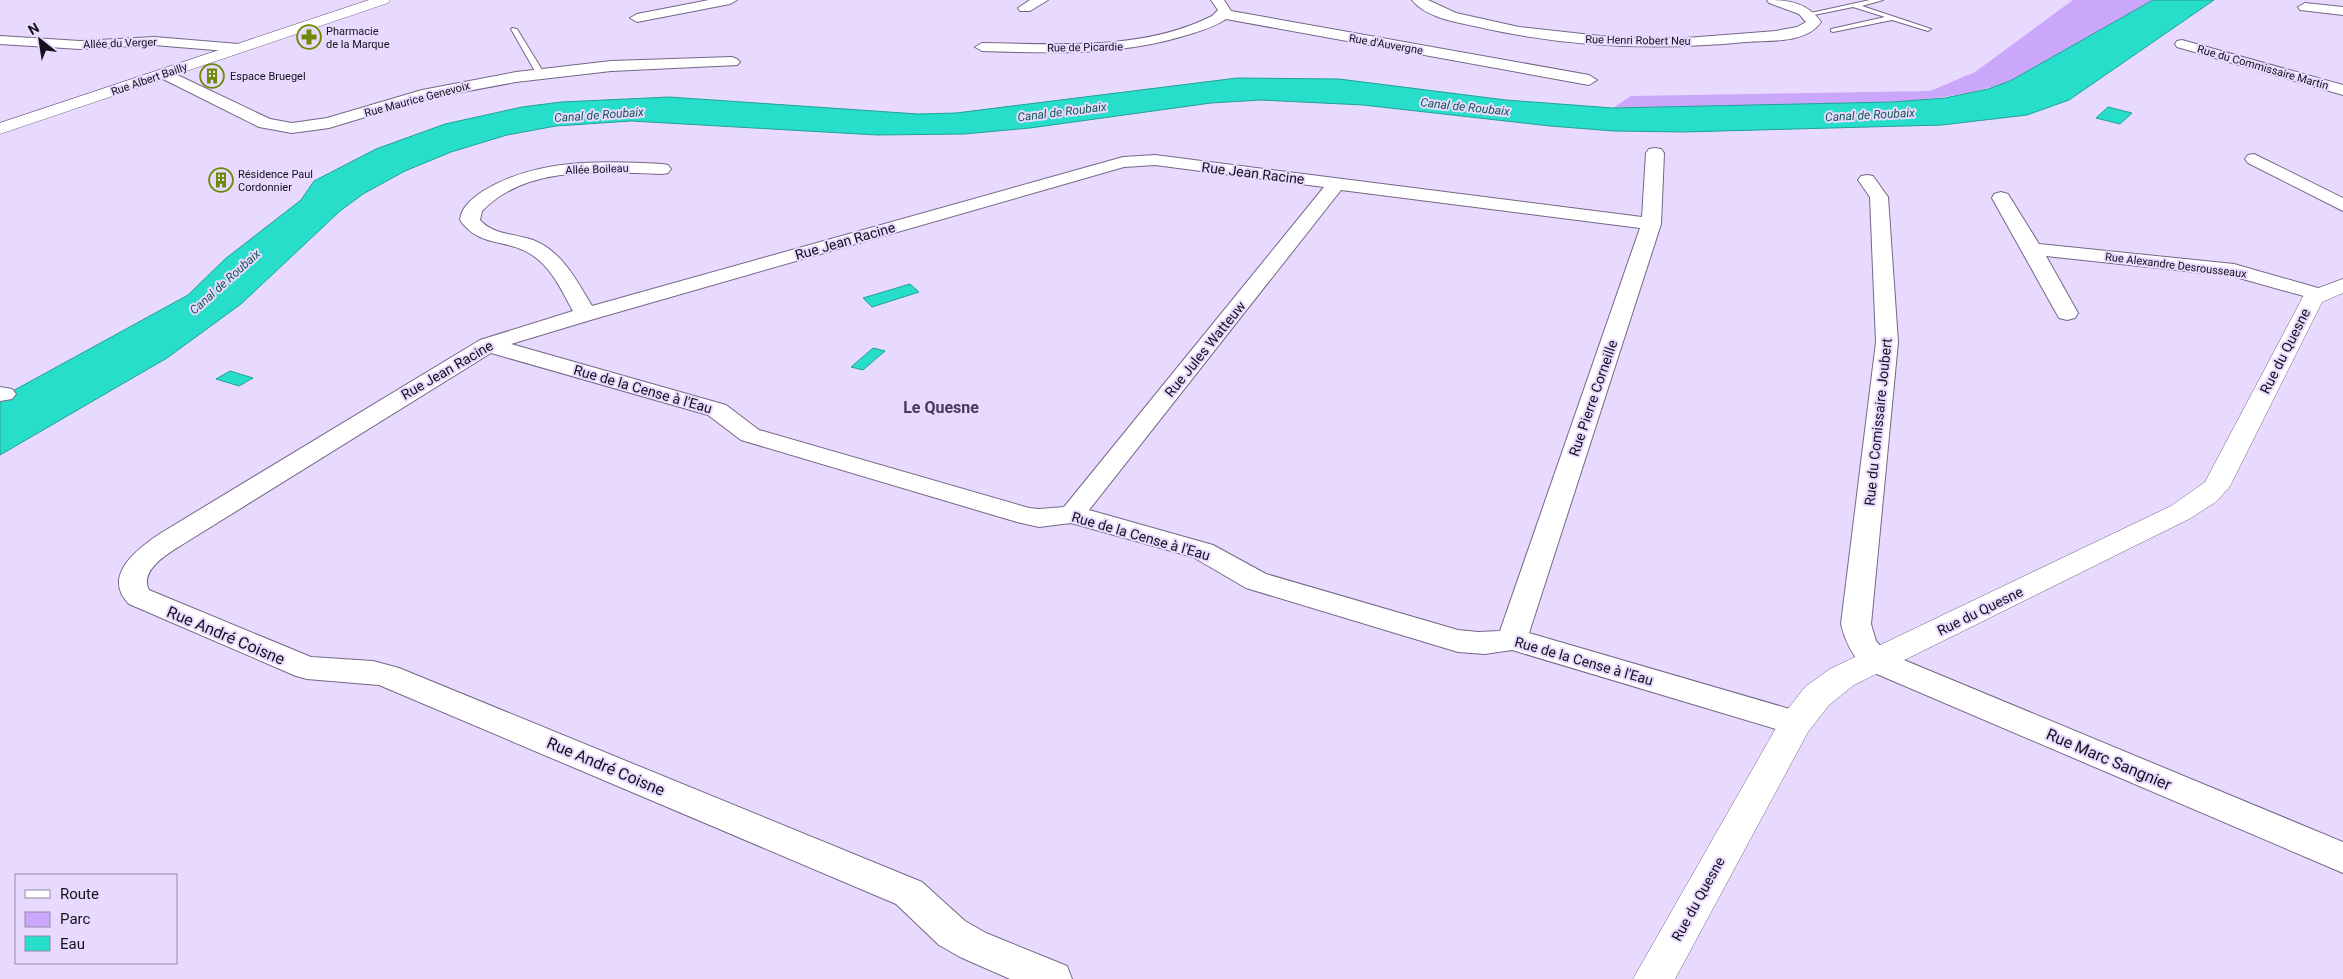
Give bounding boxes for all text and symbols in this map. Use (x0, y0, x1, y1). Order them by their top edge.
north arrow (15, 15, 65, 65)
text: N (25, 19, 42, 38)
pharmacy icon: Pharmacie de la Marque (296, 24, 322, 50)
place label: Pharmacie de la Marque (326, 25, 390, 51)
street label: Rue d'Auvergne (1348, 32, 1424, 57)
street label: Rue Henri Robert Neu (1585, 33, 1691, 48)
street label: Allée du Verger (83, 36, 157, 51)
street label: Rue de Picardie (1047, 40, 1123, 55)
street label: Rue du Commissaire Martin (2196, 42, 2330, 92)
street label: Rue Albert Bailly (109, 60, 190, 99)
building icon: Espace Bruegel (199, 63, 225, 89)
place label: Espace Bruegel (230, 70, 306, 83)
street label: Rue Maurice Genevoix (363, 79, 472, 120)
water label: Canal de Roubaix (1420, 95, 1511, 119)
water label: Canal de Roubaix (1017, 100, 1108, 124)
water label: Canal de Roubaix (554, 105, 645, 125)
water label: Canal de Roubaix (1825, 106, 1915, 124)
street label: Rue Jean Racine (1201, 159, 1305, 187)
street label: Allée Boileau (565, 162, 629, 177)
building icon: Résidence Paul Cordonnier (208, 167, 234, 193)
place label: Résidence Paul Cordonnier (238, 168, 313, 194)
street label: Rue Jean Racine (793, 219, 897, 263)
water label: Canal de Roubaix (187, 247, 263, 317)
street label: Rue Alexandre Desrousseaux (2104, 250, 2248, 281)
street label: Rue Jules Watteuw (1161, 297, 1249, 400)
street label: Rue du Quesne (2257, 306, 2313, 396)
street label: Rue Jean Racine (398, 337, 496, 403)
street label: Rue du Comissaire Joubert (1861, 337, 1895, 507)
street label: Rue Pierre Corneille (1566, 338, 1620, 458)
street label: Rue de la Cense à l'Eau (572, 362, 714, 416)
district label: Le Quesne (903, 398, 979, 417)
street label: Rue de la Cense à l'Eau (1070, 509, 1212, 563)
street label: Rue du Quesne (1934, 583, 2026, 639)
street label: Rue André Coisne (164, 602, 288, 669)
street label: Rue de la Cense à l'Eau (1513, 634, 1655, 688)
street label: Rue Marc Sangnier (2043, 725, 2175, 795)
street label: Rue André Coisne (544, 733, 668, 800)
street label: Rue du Quesne (1668, 854, 1728, 944)
legend (15, 874, 178, 964)
text: Route (60, 885, 99, 903)
text: Parc (60, 910, 90, 928)
text: Eau (60, 935, 85, 953)

